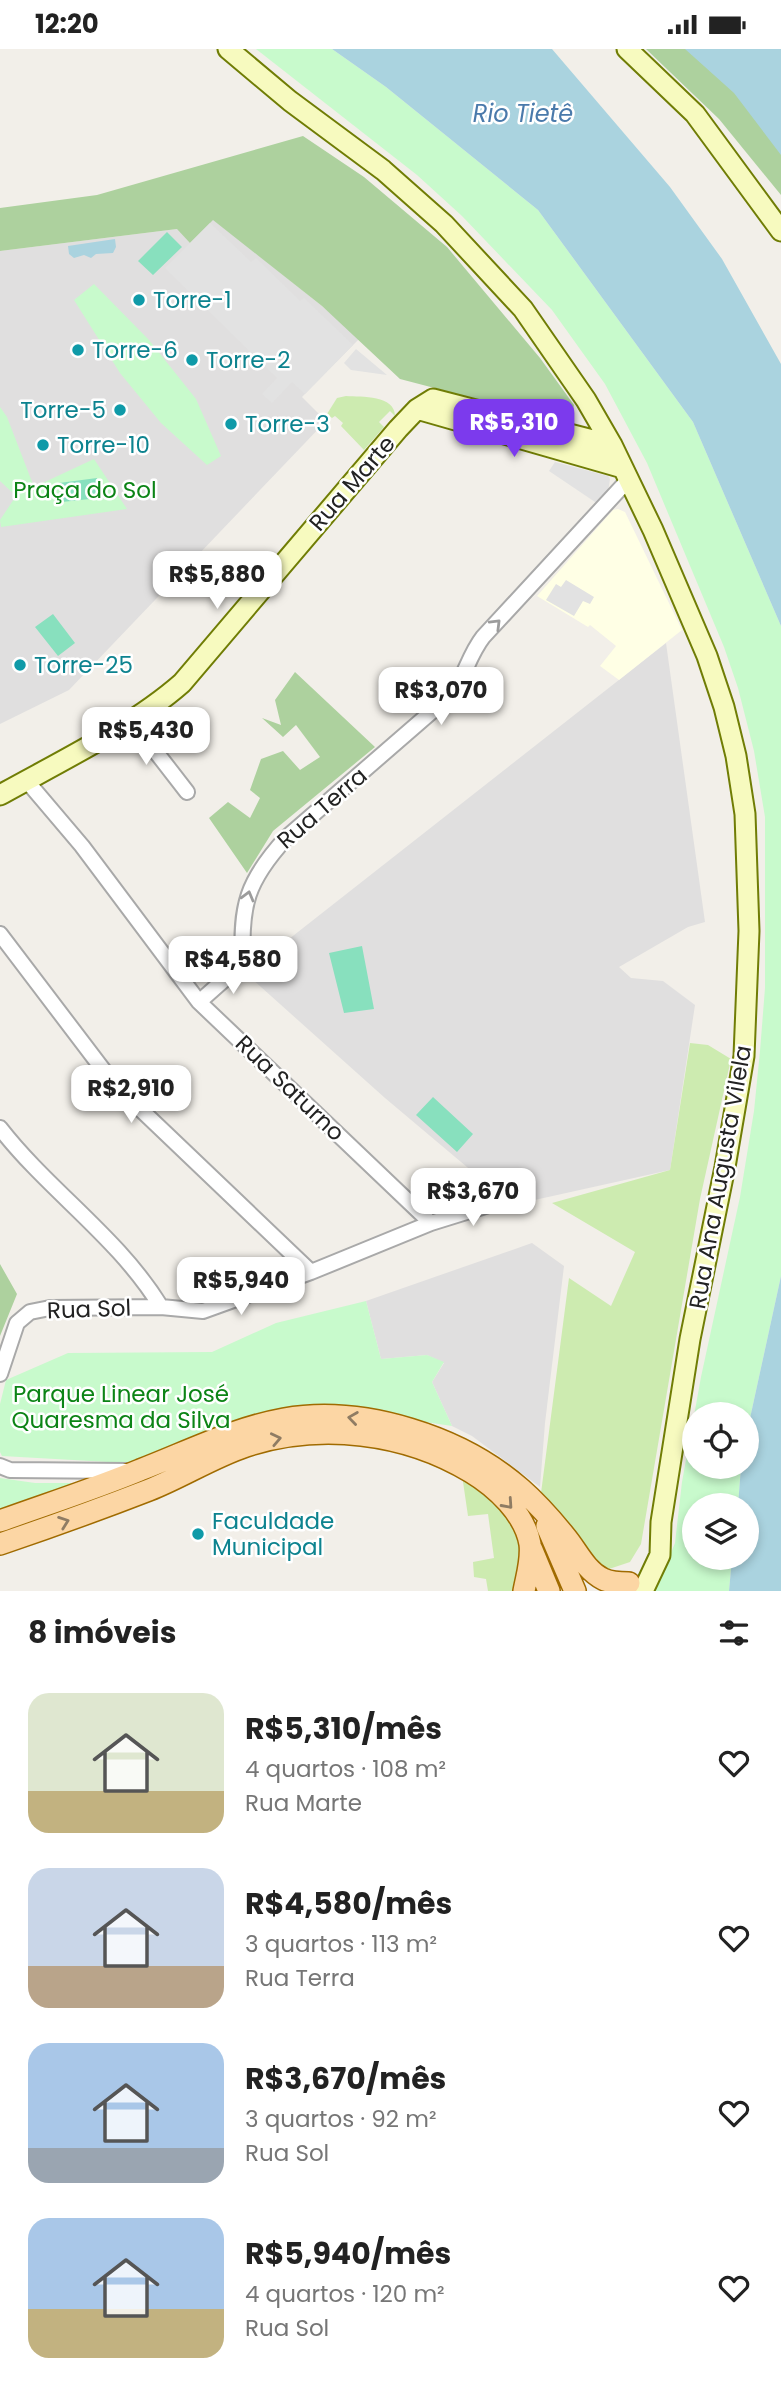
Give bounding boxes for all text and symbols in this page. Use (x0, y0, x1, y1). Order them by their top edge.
text: 12:20 (35, 6, 99, 42)
water label: Rio Tietê (473, 97, 573, 130)
place label: Torre-1 (153, 284, 232, 316)
marker: Torre-1 (131, 292, 147, 308)
place label: Torre-6 (92, 334, 178, 366)
marker: Torre-6 (70, 342, 86, 358)
place label: Torre-2 (206, 344, 290, 376)
marker: Torre-2 (184, 352, 200, 368)
place label: Torre-5 (20, 394, 106, 426)
pin: R$5,310 (449, 399, 579, 459)
marker: Torre-5 (112, 402, 128, 418)
text: R$5,310 (469, 406, 559, 438)
place label: Torre-3 (245, 408, 330, 440)
marker: Torre-3 (223, 416, 239, 432)
street label: Rua Marte (302, 428, 402, 538)
place label: Torre-10 (57, 429, 150, 461)
marker: Torre-10 (35, 437, 51, 453)
park label: Praça do Sol (13, 474, 157, 506)
pin: R$5,880 (152, 552, 282, 611)
text: R$5,880 (169, 558, 265, 590)
one-way arrow (488, 619, 501, 632)
place label: Torre-25 (34, 649, 133, 681)
marker: Torre-25 (12, 657, 28, 673)
pin: R$3,070 (376, 667, 506, 727)
text: R$3,070 (395, 674, 487, 706)
pin: R$5,430 (81, 707, 211, 767)
text: R$5,430 (98, 714, 194, 746)
street label: Rua Terra (270, 760, 374, 856)
one-way arrow (240, 890, 254, 902)
pin: R$4,580 (168, 937, 298, 996)
text: R$4,580 (184, 943, 282, 975)
street label: Rua Saturno (228, 1028, 352, 1148)
street label: Rua Ana Augusta Vilela (681, 1043, 759, 1311)
pin: R$2,910 (66, 1065, 196, 1125)
text: R$2,910 (87, 1072, 175, 1104)
pin: R$3,670 (408, 1169, 538, 1228)
text: R$3,670 (427, 1175, 519, 1207)
pin: R$5,940 (176, 1257, 306, 1317)
text: R$5,940 (193, 1264, 289, 1296)
street label: Rua Sol (46, 1292, 132, 1326)
park label: Parque Linear José Quaresma da Silva (11, 1378, 231, 1436)
map controls (682, 1402, 759, 1570)
button: locate (682, 1402, 759, 1479)
one-way arrow (347, 1411, 359, 1426)
one-way arrow (270, 1432, 282, 1447)
button: layers (682, 1493, 759, 1570)
one-way arrow (500, 1496, 512, 1509)
place label: Faculdade Municipal (212, 1505, 334, 1563)
one-way arrow (58, 1516, 70, 1530)
marker: Faculdade Municipal (190, 1526, 206, 1542)
text: 8 imóveis (28, 1611, 176, 1654)
icon: filters (715, 1614, 753, 1652)
text: R$5,310/mês (245, 1707, 442, 1750)
icon: home (84, 1721, 168, 1805)
icon: heart (715, 1744, 753, 1782)
text: 4 quartos · 108 m² (245, 1753, 446, 1785)
text: Rua Marte (245, 1787, 362, 1819)
text: R$4,580/mês (245, 1882, 452, 1925)
icon: home (84, 1896, 168, 1980)
icon: heart (715, 1919, 753, 1957)
text: 3 quartos · 113 m² (245, 1928, 437, 1960)
text: Rua Terra (245, 1962, 355, 1994)
text: R$3,670/mês (245, 2057, 446, 2100)
icon: home (84, 2071, 168, 2155)
icon: heart (715, 2094, 753, 2132)
text: 3 quartos · 92 m² (245, 2103, 436, 2135)
text: Rua Sol (245, 2137, 329, 2169)
text: R$5,940/mês (245, 2232, 451, 2275)
icon: home (84, 2246, 168, 2330)
icon: heart (715, 2269, 753, 2307)
text: 4 quartos · 120 m² (245, 2278, 445, 2310)
text: Rua Sol (245, 2312, 329, 2344)

